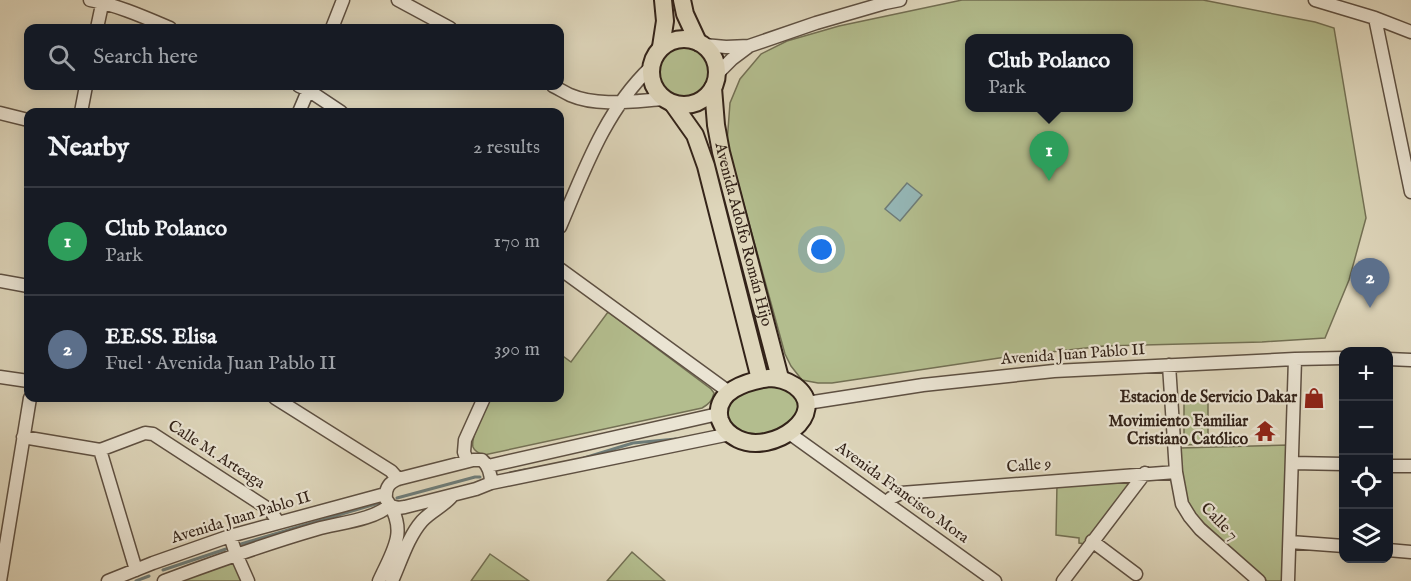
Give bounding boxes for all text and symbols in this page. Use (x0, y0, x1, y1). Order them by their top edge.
search box (24, 24, 564, 90)
popup (965, 34, 1133, 112)
icon: search (45, 41, 78, 74)
text: Search here (93, 43, 198, 71)
text: Club Polanco (988, 47, 1110, 75)
text: Park (988, 75, 1026, 100)
text: Nearby (48, 131, 129, 164)
pin: 1 (1030, 132, 1068, 181)
text: 2 results (473, 135, 540, 160)
street label: Avenida Adolfo Román Hijo (709, 140, 776, 329)
text: Club Polanco (105, 215, 227, 243)
text: 1 (64, 229, 71, 254)
text: 170 m (494, 229, 540, 254)
your location (807, 235, 836, 264)
text: Park (105, 243, 143, 268)
pin: 2 (1350, 258, 1390, 308)
text: EE.SS. Elisa (105, 323, 217, 351)
text: 2 (63, 337, 72, 362)
text: 390 m (494, 337, 540, 362)
street label: Avenida Juan Pablo II (999, 340, 1146, 370)
map controls (1339, 347, 1393, 563)
button: + (1339, 347, 1393, 401)
text: Fuel · Avenida Juan Pablo II (105, 351, 336, 376)
shop icon: Estacion de Servicio Dakar (1302, 386, 1326, 410)
place label: Estacion de Servicio Dakar (1120, 388, 1297, 408)
button: − (1339, 401, 1393, 455)
place label: Movimiento Familiar Cristiano Católico (1108, 412, 1248, 450)
street label: Calle M. Arteaga (164, 416, 268, 494)
temple icon: Movimiento Familiar Cristiano Católico (1253, 419, 1277, 443)
street label: Avenida Francisco Mora (831, 437, 973, 548)
street label: Calle 9 (1006, 454, 1052, 478)
button: locate (1339, 455, 1393, 509)
street label: Avenida Juan Pablo II (168, 487, 313, 549)
street label: Calle 7 (1196, 499, 1242, 545)
button: layers (1339, 509, 1393, 563)

